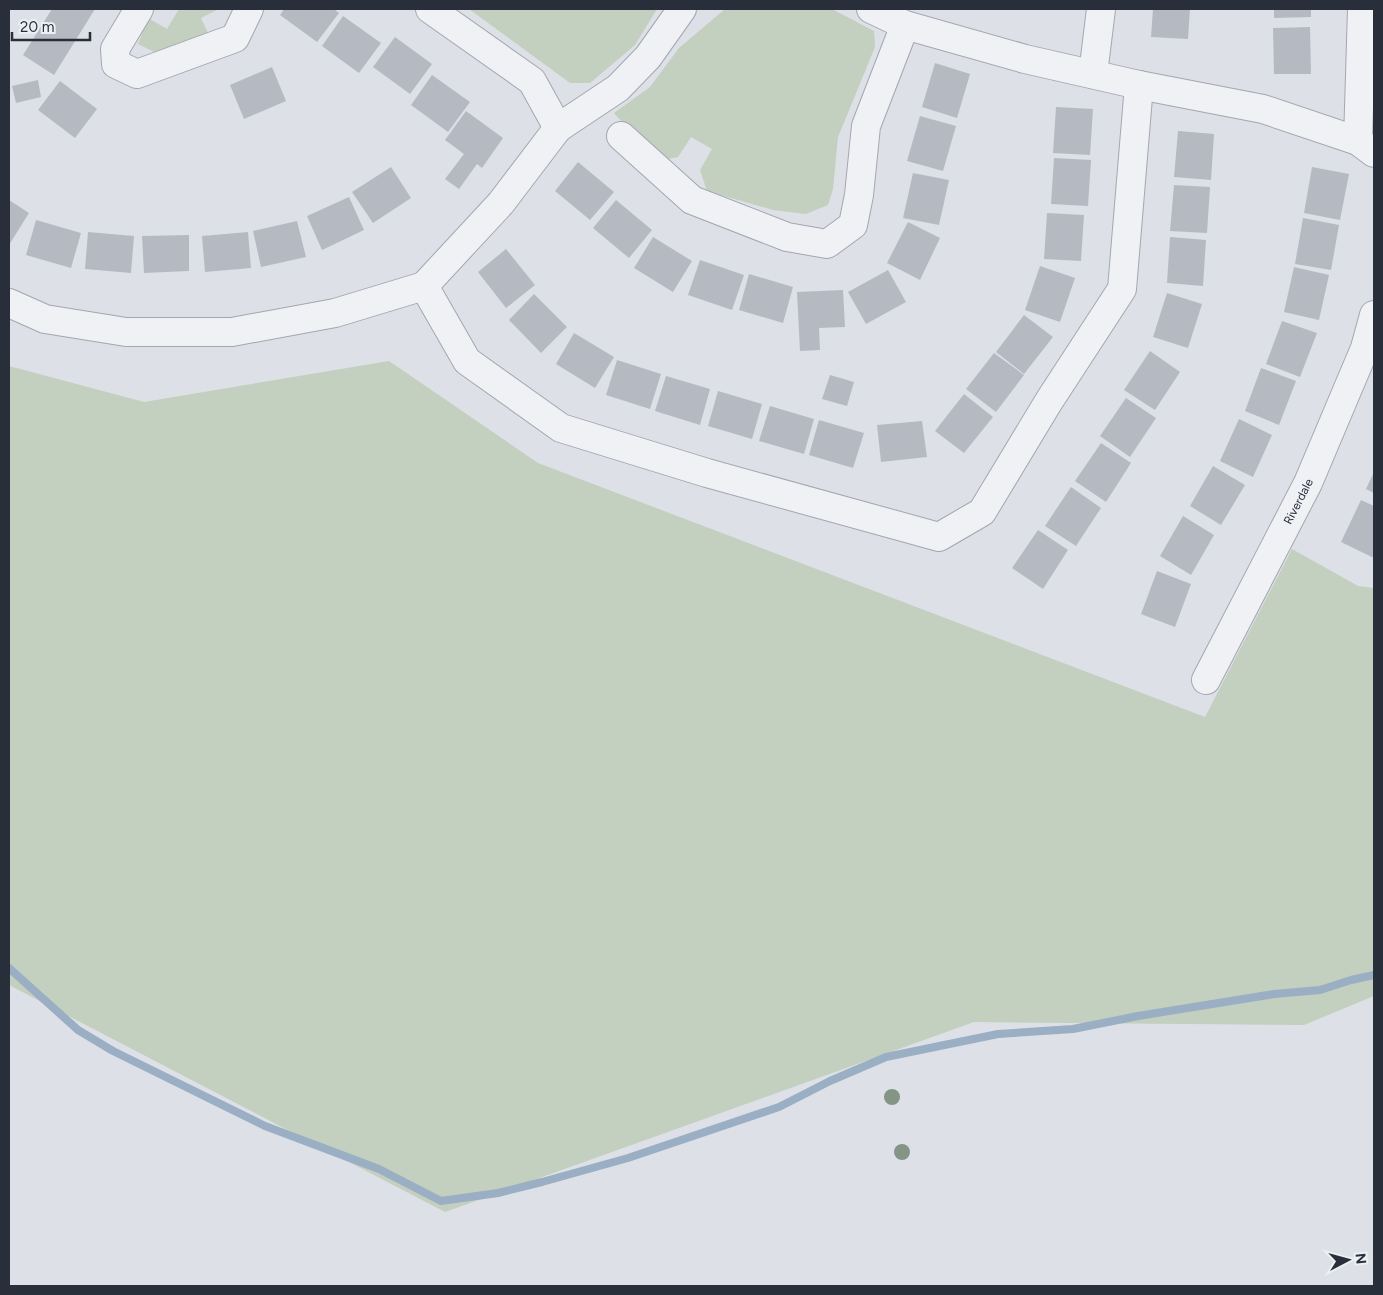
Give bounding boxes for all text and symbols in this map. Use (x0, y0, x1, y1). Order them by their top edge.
scale bar (12, 10, 90, 42)
text: 20 m (20, 18, 54, 36)
street label: Riverdale (1281, 476, 1316, 527)
north arrow (1323, 1235, 1373, 1285)
text: N (1351, 1252, 1369, 1265)

